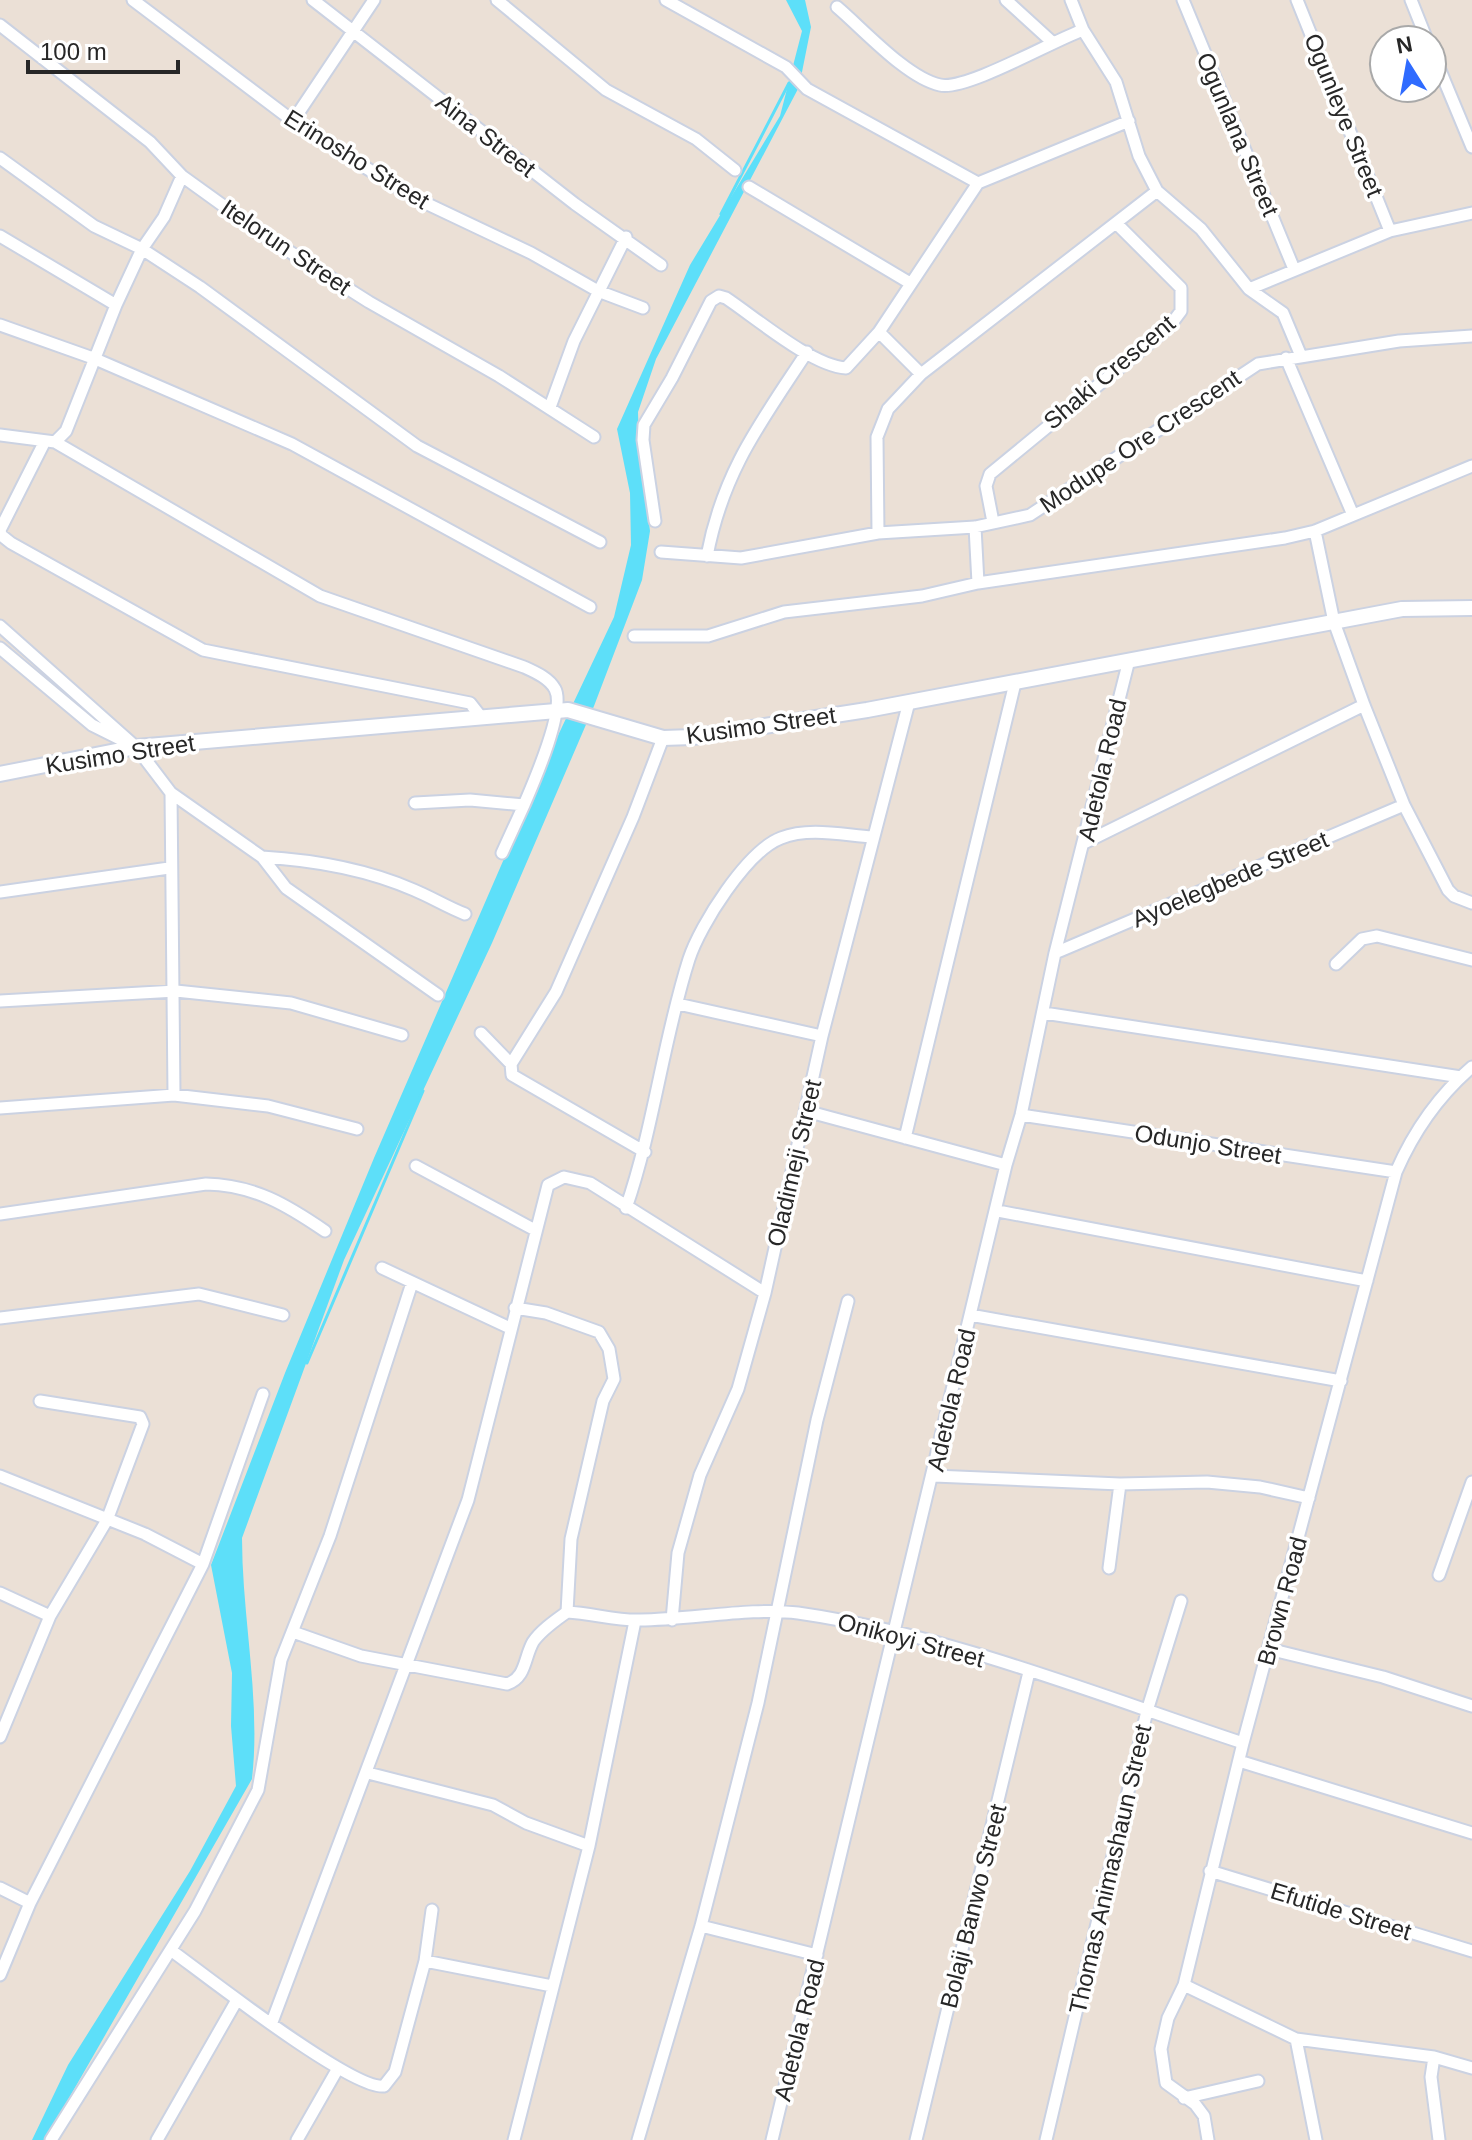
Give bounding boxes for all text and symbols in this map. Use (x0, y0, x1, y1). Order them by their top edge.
scale bar (28, 24, 178, 74)
north arrow (1368, 24, 1448, 104)
street label: Ogunleye Street (1299, 30, 1389, 201)
text: N (1394, 31, 1414, 59)
text: 100 m (40, 38, 107, 65)
street label: Ogunlana Street (1191, 48, 1285, 220)
street label: Aina Street (431, 88, 541, 182)
street label: Erinosho Street (280, 104, 435, 214)
street label: Itelorun Street (216, 194, 356, 301)
street label: Shaki Crescent (1038, 309, 1180, 435)
street label: Modupe Ore Crescent (1035, 364, 1246, 518)
street label: Adetola Road (1072, 696, 1132, 844)
street label: Kusimo Street (684, 701, 838, 749)
street label: Kusimo Street (43, 729, 197, 779)
street label: Ayoelegbede Street (1128, 825, 1332, 933)
street label: Oladimeji Street (762, 1076, 826, 1249)
street label: Odunjo Street (1133, 1119, 1284, 1169)
street label: Adetola Road (921, 1326, 981, 1474)
street label: Brown Road (1252, 1534, 1312, 1668)
street label: Onikoyi Street (835, 1607, 988, 1673)
street label: Thomas Animashaun Street (1064, 1721, 1157, 2016)
street label: Bolaji Banwo Street (935, 1801, 1012, 2011)
street label: Efutide Street (1268, 1877, 1415, 1945)
street label: Adetola Road (768, 1956, 830, 2104)

